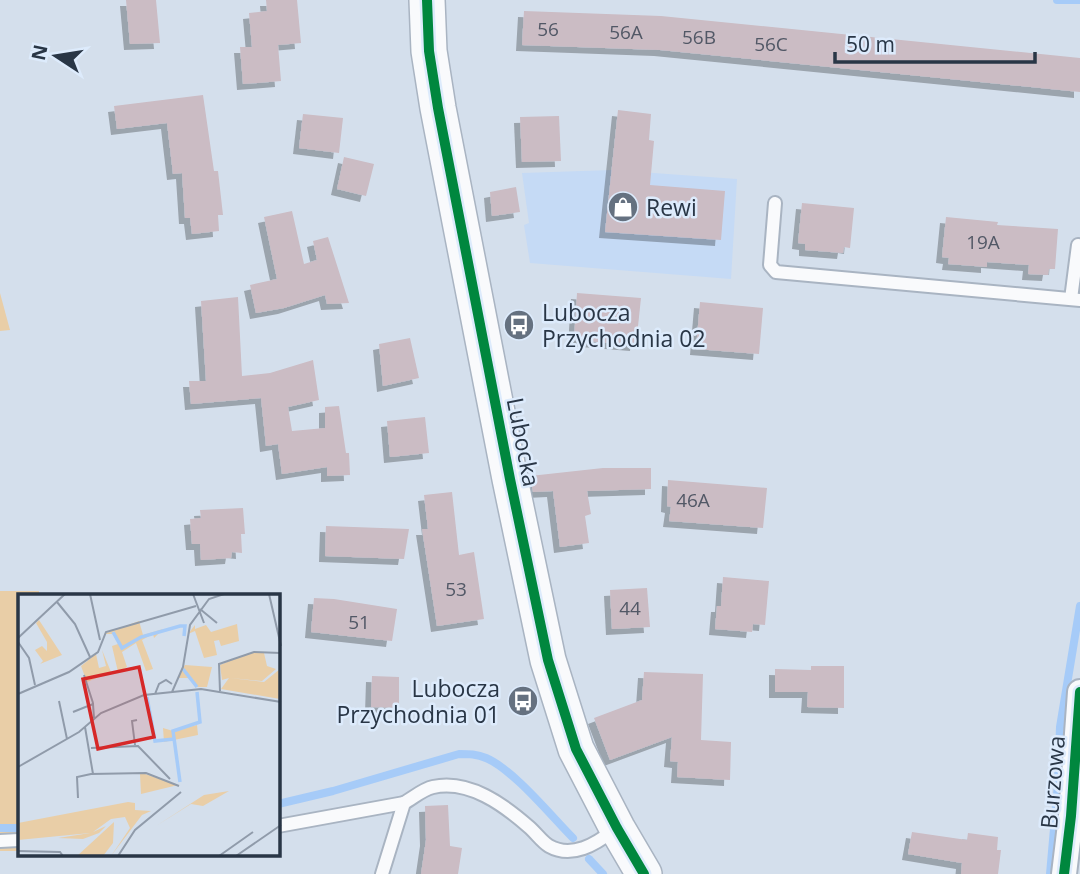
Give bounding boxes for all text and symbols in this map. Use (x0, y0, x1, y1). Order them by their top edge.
house number: 56 (537, 16, 559, 42)
house number: 56A (609, 19, 643, 45)
north arrow (21, 21, 91, 91)
scale bar (835, 21, 1034, 65)
house number: 56B (682, 24, 716, 50)
text: 50 m (846, 30, 895, 58)
house number: 56C (754, 31, 788, 57)
text: N (25, 42, 54, 63)
shop icon: Rewi (606, 190, 640, 224)
place label: Rewi (646, 191, 697, 223)
house number: 19A (966, 229, 1000, 255)
place label: Lubocza Przychodnia 02 (542, 296, 706, 354)
bus stop icon: Lubocza Przychodnia 02 (502, 308, 536, 342)
street label: Lubocka (500, 395, 548, 489)
house number: 46A (676, 487, 710, 513)
house number: 53 (445, 576, 467, 602)
inset map (18, 594, 280, 856)
house number: 44 (619, 595, 641, 621)
house number: 51 (348, 609, 370, 635)
place label: Lubocza Przychodnia 01 (336, 672, 500, 730)
bus stop icon: Lubocza Przychodnia 01 (506, 684, 540, 718)
street label: Burzowa (1032, 734, 1072, 830)

